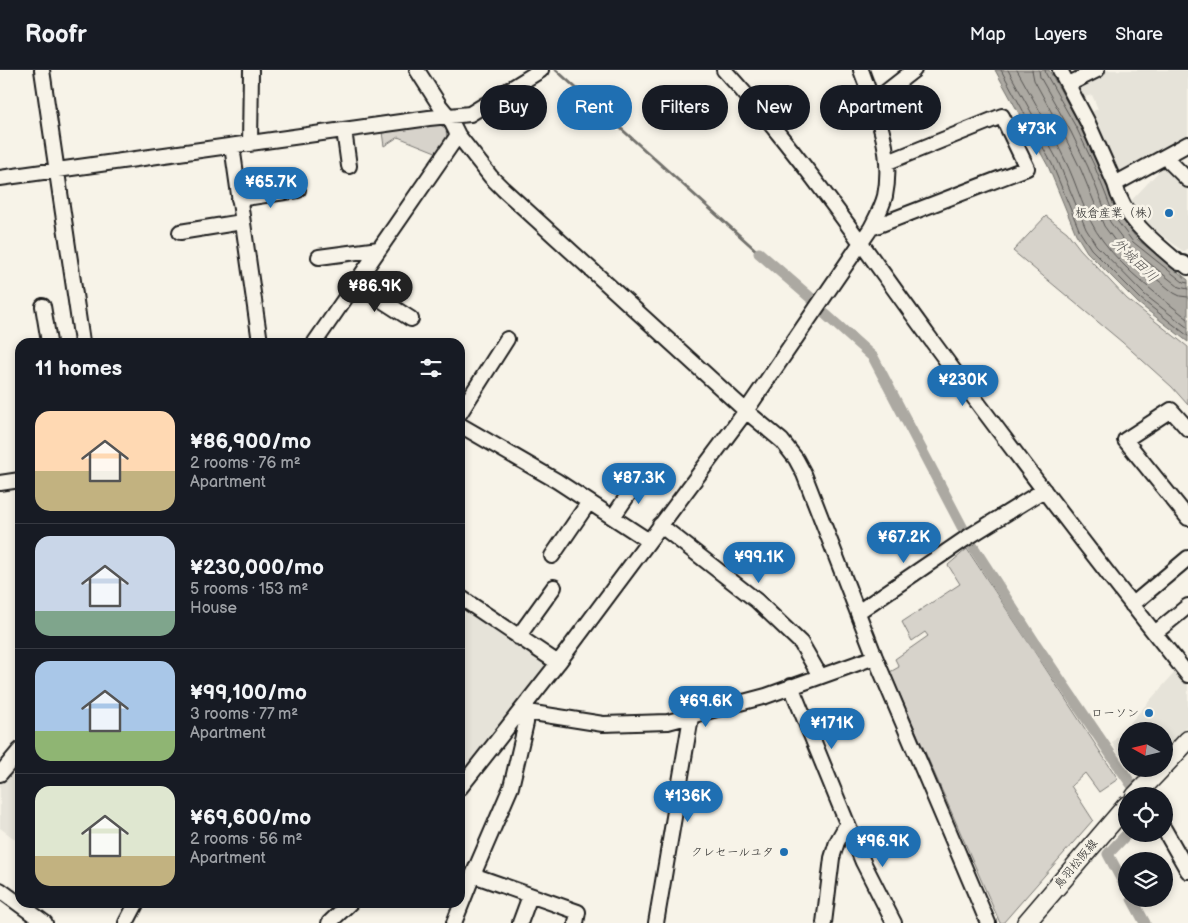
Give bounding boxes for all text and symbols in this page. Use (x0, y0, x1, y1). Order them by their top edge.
text: Roofr (25, 20, 87, 49)
text: Map (970, 24, 1006, 45)
text: Layers (1034, 24, 1087, 45)
text: Share (1115, 24, 1163, 45)
chip: Buy (480, 85, 547, 130)
chip: Rent (557, 85, 632, 130)
chip: Filters (642, 85, 728, 130)
chip: New (738, 85, 810, 130)
chip: Apartment (820, 85, 941, 130)
pin: ¥73K (1007, 114, 1067, 156)
text: ¥73K (1018, 120, 1056, 139)
pin: ¥65.7K (230, 166, 312, 209)
text: ¥65.7K (245, 173, 297, 192)
place label: 板倉産業（株） (1075, 206, 1159, 221)
marker: 板倉産業（株） (1163, 207, 1175, 219)
water label: 外城田川 (1109, 234, 1161, 286)
pin: ¥86.9K (334, 270, 416, 313)
text: ¥86.9K (349, 277, 401, 296)
icon: filters (417, 354, 445, 382)
text: 11 homes (35, 356, 122, 381)
pin: ¥230K (928, 364, 998, 407)
text: ¥230K (938, 371, 988, 390)
text: ¥86,900/mo (190, 429, 311, 454)
icon: home (75, 431, 135, 491)
text: 2 rooms · 76 m² (190, 454, 301, 473)
pin: ¥87.3K (598, 462, 680, 505)
text: ¥87.3K (613, 469, 665, 488)
text: Apartment (190, 473, 266, 492)
pin: ¥67.2K (863, 522, 945, 564)
text: ¥67.2K (878, 528, 930, 547)
pin: ¥99.1K (718, 542, 800, 584)
text: ¥99.1K (734, 548, 784, 567)
text: ¥230,000/mo (190, 555, 324, 580)
icon: home (75, 556, 135, 616)
text: 5 rooms · 153 m² (190, 580, 308, 599)
text: House (190, 599, 237, 618)
text: ¥99,100/mo (190, 680, 307, 705)
icon: home (75, 681, 135, 741)
pin: ¥69.6K (665, 686, 747, 728)
text: ¥69.6K (679, 692, 733, 711)
text: 3 rooms · 77 m² (190, 705, 298, 724)
place label: ローソン (1091, 706, 1139, 721)
marker: ローソン (1143, 707, 1155, 719)
pin: ¥171K (797, 708, 867, 750)
text: ¥171K (810, 714, 854, 733)
north arrow (1118, 722, 1172, 778)
map controls (1118, 722, 1173, 907)
text: Apartment (190, 724, 266, 743)
pin: ¥136K (653, 780, 723, 823)
text: ¥136K (665, 787, 711, 806)
button: locate (1118, 787, 1173, 842)
text: ¥69,600/mo (190, 805, 311, 830)
icon: home (75, 806, 135, 866)
pin: ¥96.9K (842, 826, 924, 868)
text: 2 rooms · 56 m² (190, 830, 302, 849)
text: ¥96.9K (857, 832, 909, 851)
street label: 鳥羽松阪線 (1051, 836, 1101, 892)
place label: クレセールユタ (691, 845, 774, 860)
marker: クレセールユタ (778, 846, 790, 858)
text: Apartment (190, 849, 266, 868)
button: layers (1118, 852, 1173, 907)

